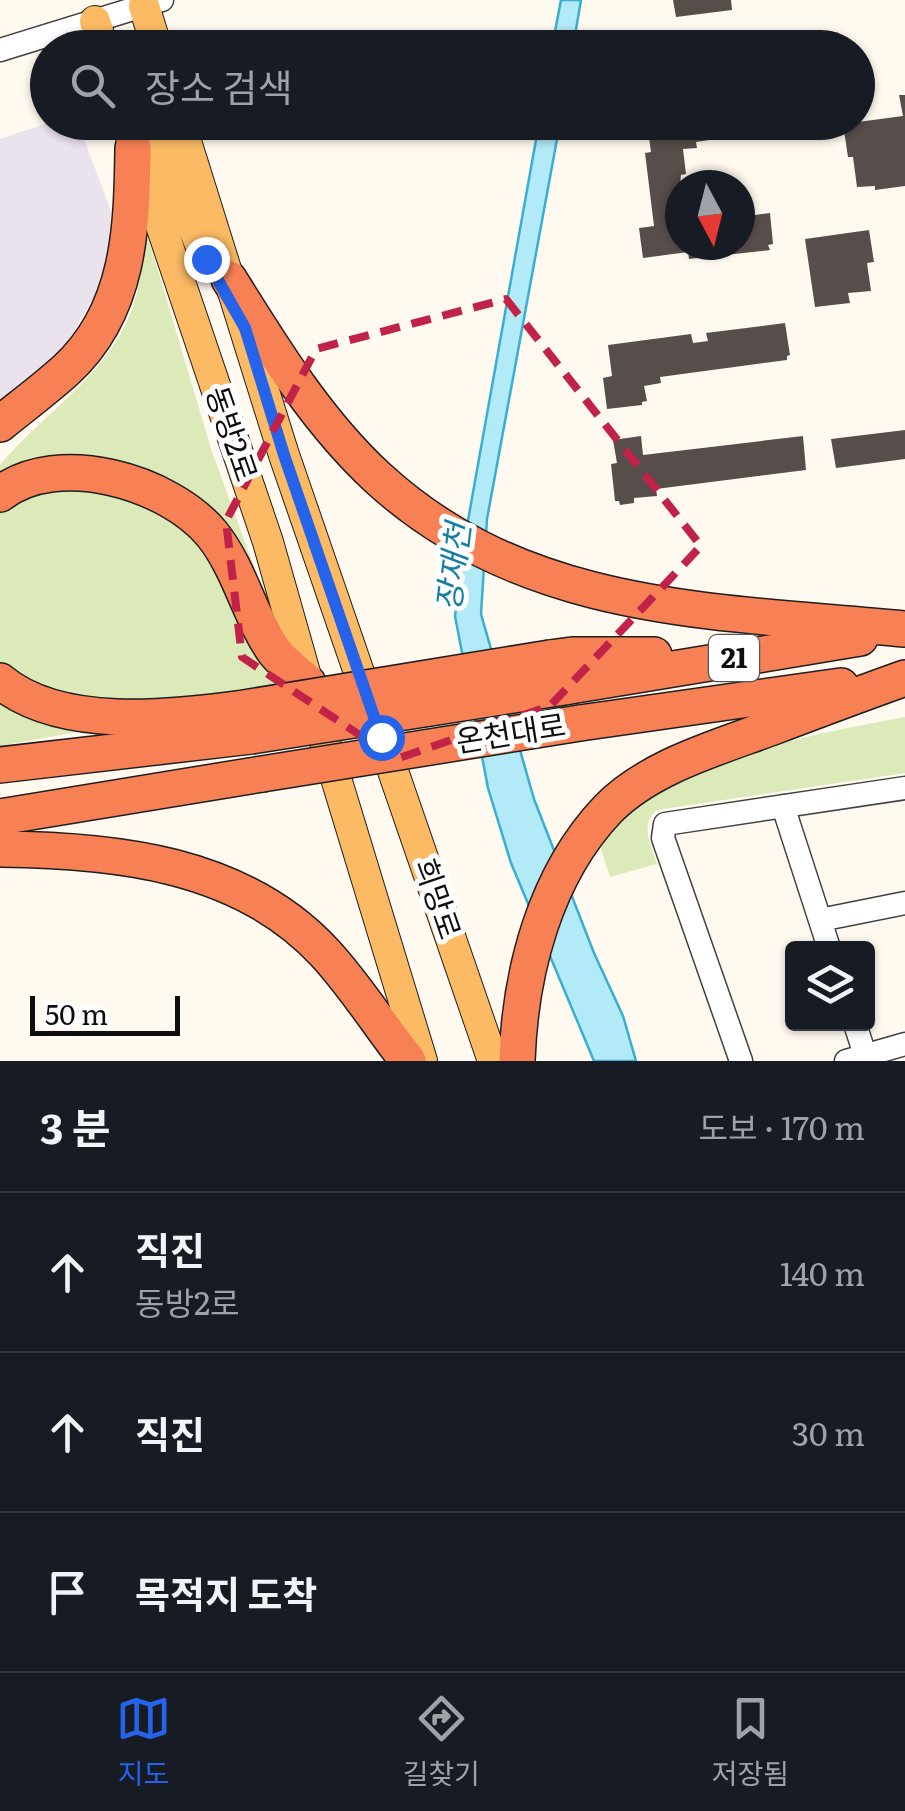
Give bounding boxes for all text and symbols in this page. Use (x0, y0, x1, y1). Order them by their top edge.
search box (30, 30, 875, 140)
text: 장소 검색 (145, 57, 292, 114)
icon: search (65, 58, 120, 113)
north arrow (665, 170, 755, 260)
route end (184, 237, 230, 283)
street label: 동방2로 (197, 380, 271, 487)
water label: 장재천 (422, 516, 481, 613)
road number: 21 (709, 635, 759, 681)
street label: 온천대로 (453, 701, 568, 761)
route start (359, 715, 405, 761)
street label: 희망로 (406, 852, 474, 944)
map controls (785, 941, 875, 1031)
button: layers (785, 941, 875, 1031)
scale bar (30, 991, 180, 1036)
text: 50 m (45, 992, 108, 1034)
text: 3 분 (40, 1095, 110, 1157)
text: 도보 · 170 m (698, 1102, 865, 1150)
text: 직진 (135, 1220, 205, 1277)
icon: ahead (40, 1245, 95, 1300)
text: 140 m (780, 1248, 865, 1296)
text: 동방2로 (135, 1277, 240, 1325)
text: 직진 (135, 1404, 205, 1461)
icon: ahead (40, 1405, 95, 1460)
text: 30 m (792, 1408, 865, 1456)
text: 목적지 도착 (135, 1564, 317, 1621)
icon: arrive (40, 1565, 95, 1620)
tab: 지도 (116, 1691, 171, 1793)
tab: 길찾기 (403, 1691, 480, 1793)
tab: 저장됨 (712, 1691, 789, 1793)

